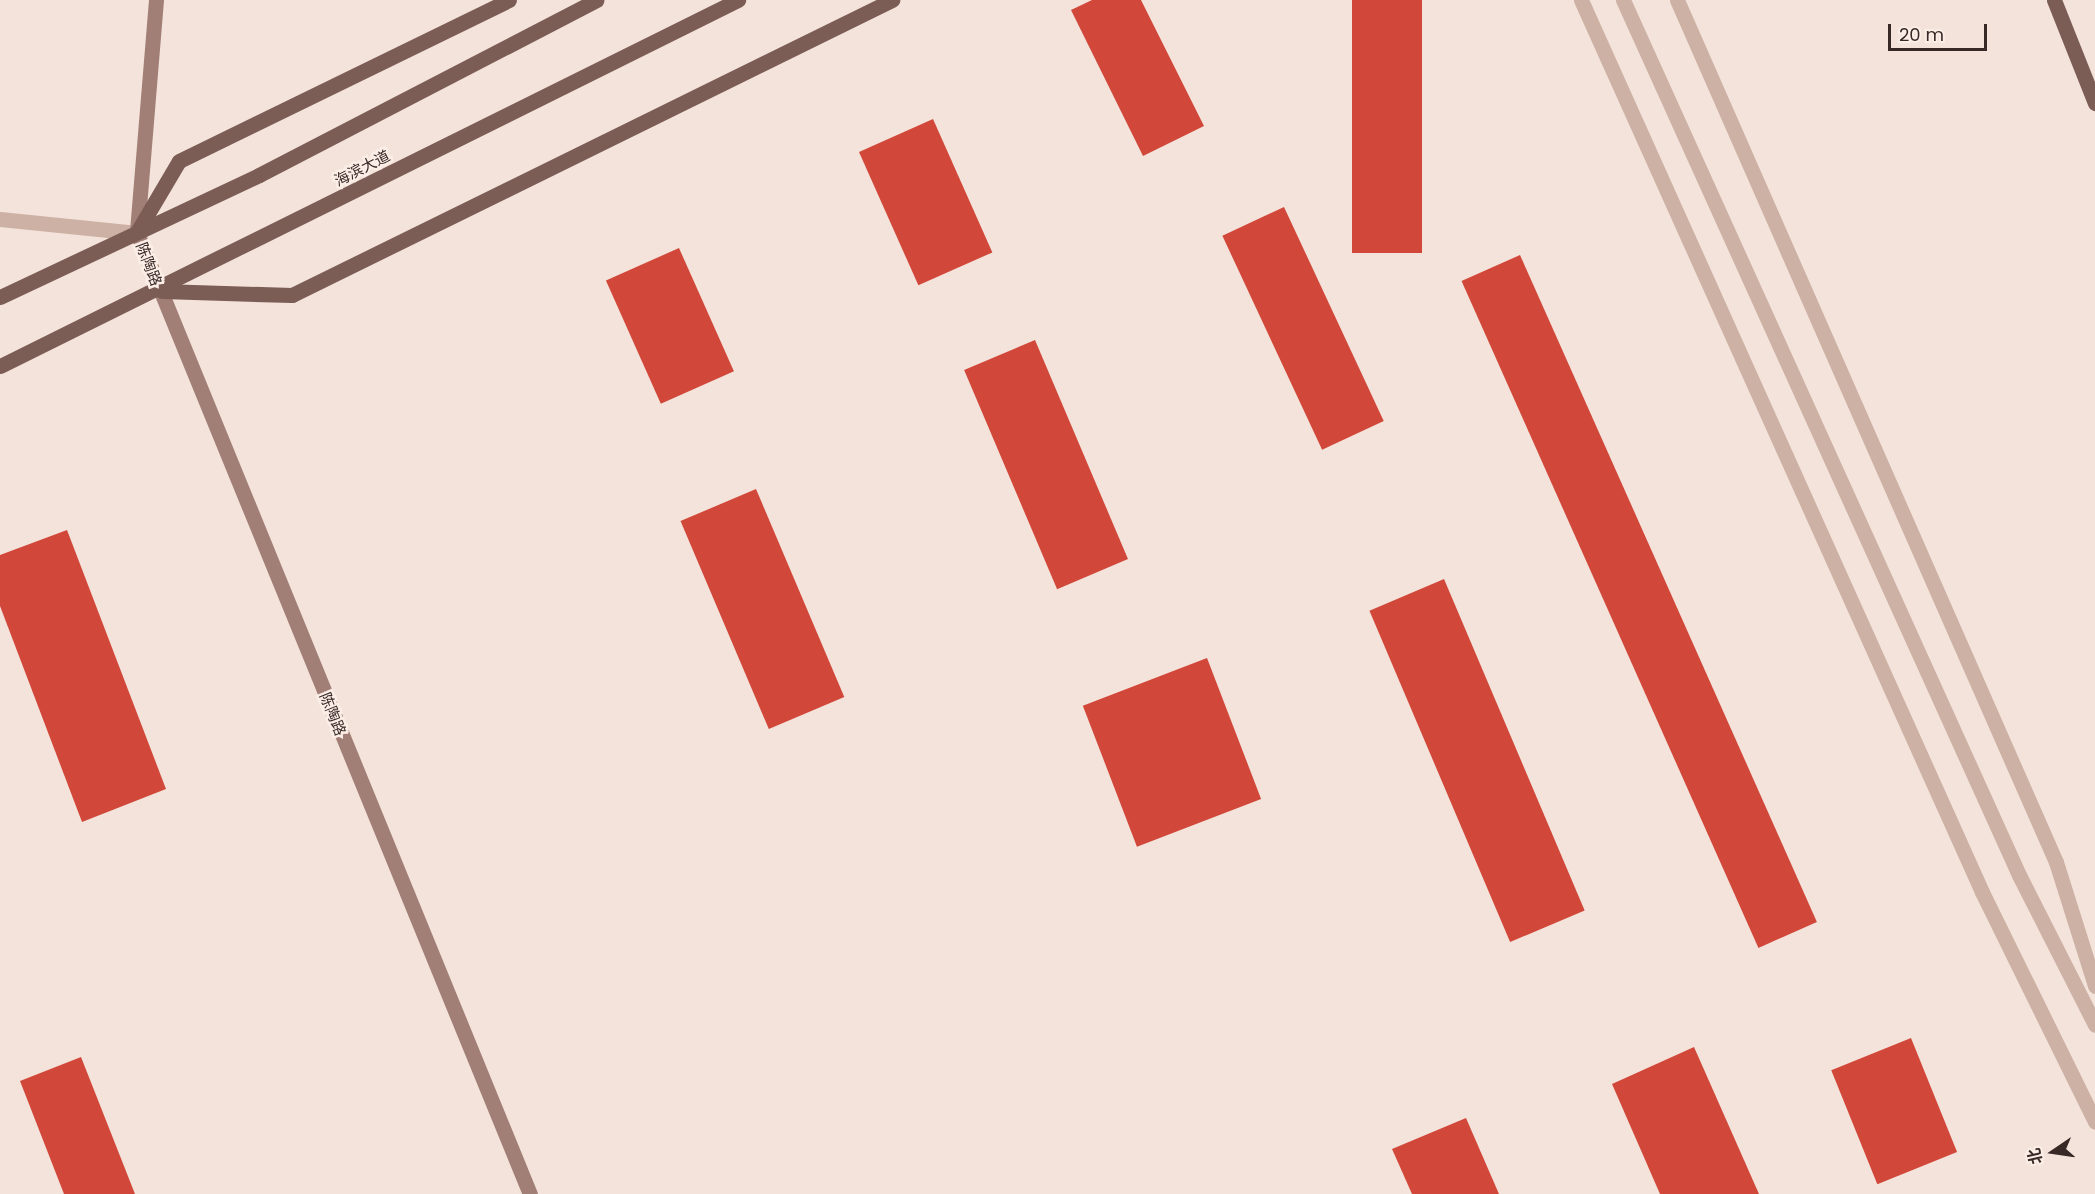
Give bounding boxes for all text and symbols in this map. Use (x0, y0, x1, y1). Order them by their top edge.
scale bar (1891, 12, 1990, 50)
text: 20 m (1899, 22, 1944, 47)
street label: 海滨大道 (331, 146, 393, 190)
street label: 陈陶路 (133, 240, 165, 288)
street label: 陈陶路 (316, 690, 350, 738)
north arrow (2023, 1122, 2083, 1182)
text: 北 (2022, 1146, 2048, 1167)

